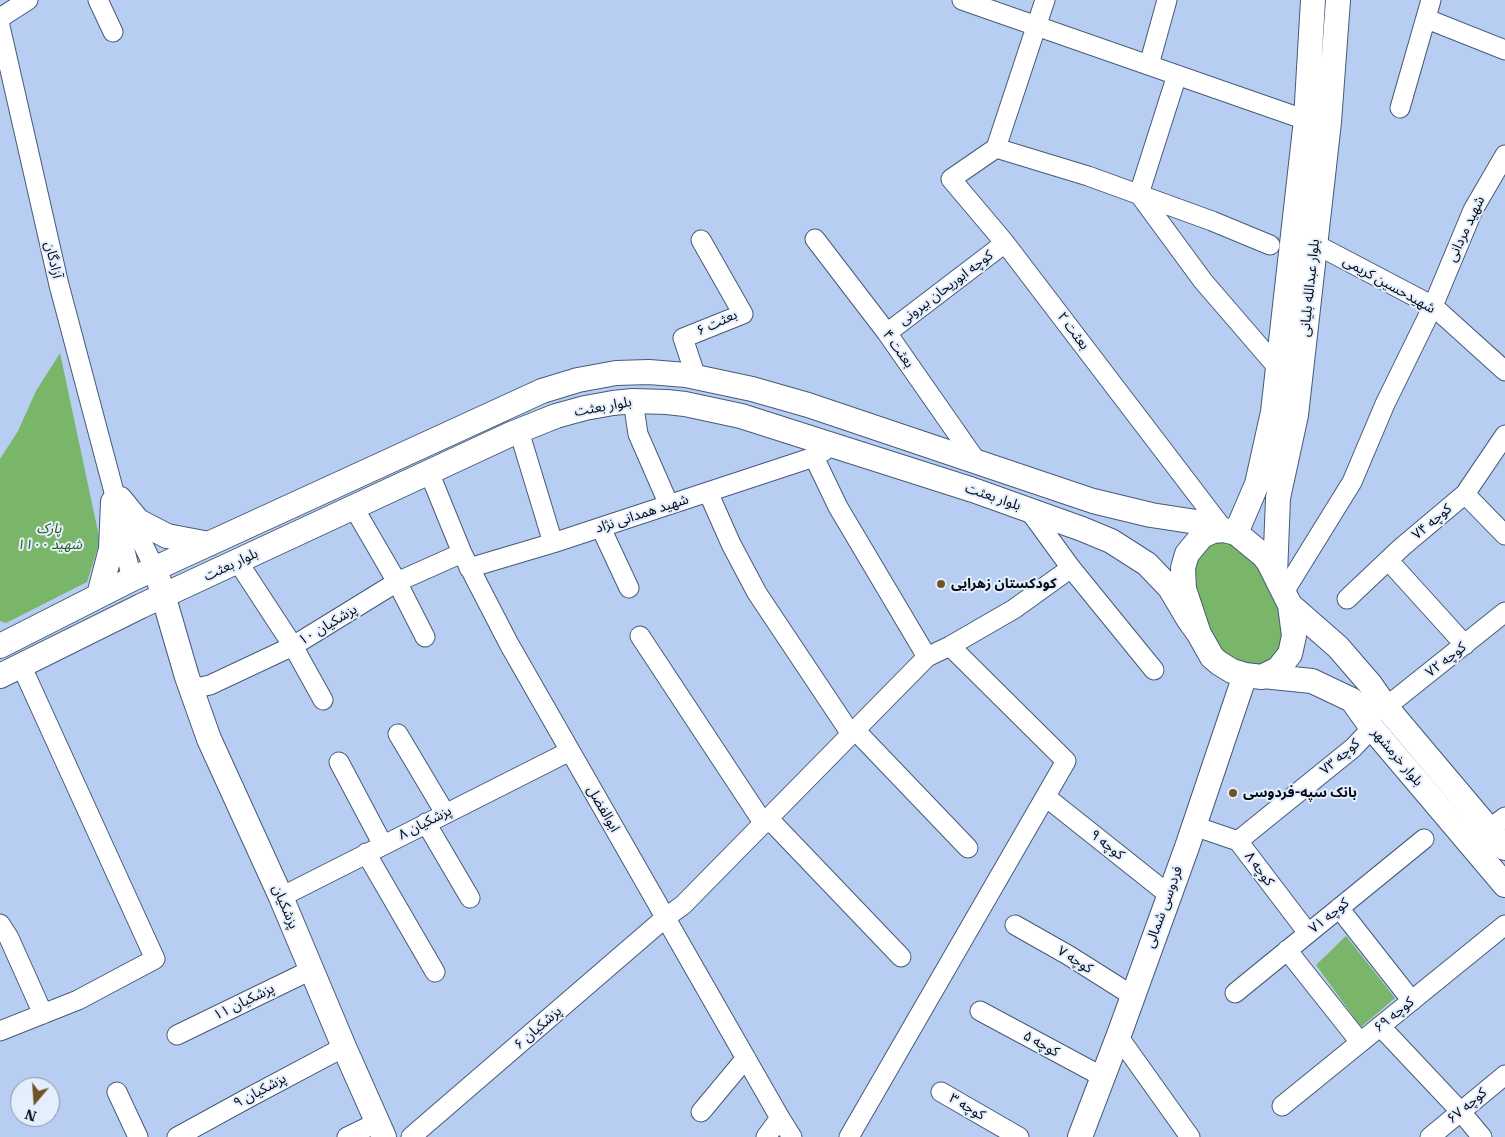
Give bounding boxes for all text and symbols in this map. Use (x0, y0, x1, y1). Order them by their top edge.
street label: شهید مردانی (1443, 193, 1489, 265)
street label: بلوار عبدالله بلیانی (1297, 238, 1323, 338)
street label: آزادگان (41, 240, 65, 280)
street label: کوچه ابوریحان بیرونی (895, 247, 997, 329)
street label: شهیدحسین کریمی (1340, 253, 1438, 317)
street label: بعثت ۶ (694, 306, 740, 340)
street label: بعثت ۲ (1053, 309, 1093, 353)
street label: بعثت ۴ (879, 327, 917, 371)
street label: بلوار بعثت (573, 394, 633, 420)
street label: بلوار بعثت (963, 480, 1023, 514)
street label: شهید همدانی نژاد (593, 491, 691, 537)
street label: کوچه ۷۴ (1409, 501, 1455, 543)
park label: پارک ۱۱۰۰ شهید (16, 521, 82, 554)
street label: بلوار بعثت (201, 545, 261, 585)
place label: کودکستان زهرایی (951, 576, 1056, 592)
marker: کودکستان زهرایی (935, 578, 947, 590)
street label: پزشکیان ۱۰ (296, 601, 360, 649)
street label: کوچه ۷۲ (1422, 639, 1470, 681)
street label: بلوار خرمشهر (1368, 724, 1426, 790)
street label: کوچه ۷۳ (1317, 735, 1363, 779)
street label: ابوالفضل (583, 783, 623, 835)
place label: بانک سپه-فردوسی (1243, 785, 1357, 801)
marker: بانک سپه-فردوسی (1227, 787, 1239, 799)
street label: پزشکیان ۸ (396, 802, 454, 844)
street label: کوچه ۹ (1087, 826, 1127, 864)
street label: کوچه ۸ (1241, 848, 1277, 890)
street label: فردوسی شمالی (1141, 864, 1187, 950)
street label: پزشکیان (268, 882, 302, 932)
street label: کوچه ۷۱ (1306, 895, 1352, 937)
street label: کوچه ۷ (1054, 943, 1096, 977)
street label: پزشکیان ۱۱ (211, 980, 277, 1024)
street label: کوچه ۶۹ (1371, 994, 1417, 1036)
street label: پزشکیان ۶ (511, 1003, 565, 1053)
street label: کوچه ۵ (1020, 1027, 1062, 1061)
street label: پزشکیان ۹ (231, 1070, 289, 1112)
north arrow (10, 1077, 60, 1127)
street label: کوچه ۶۷ (1444, 1085, 1490, 1127)
street label: کوچه ۳ (946, 1090, 988, 1124)
text: N (23, 1105, 39, 1126)

